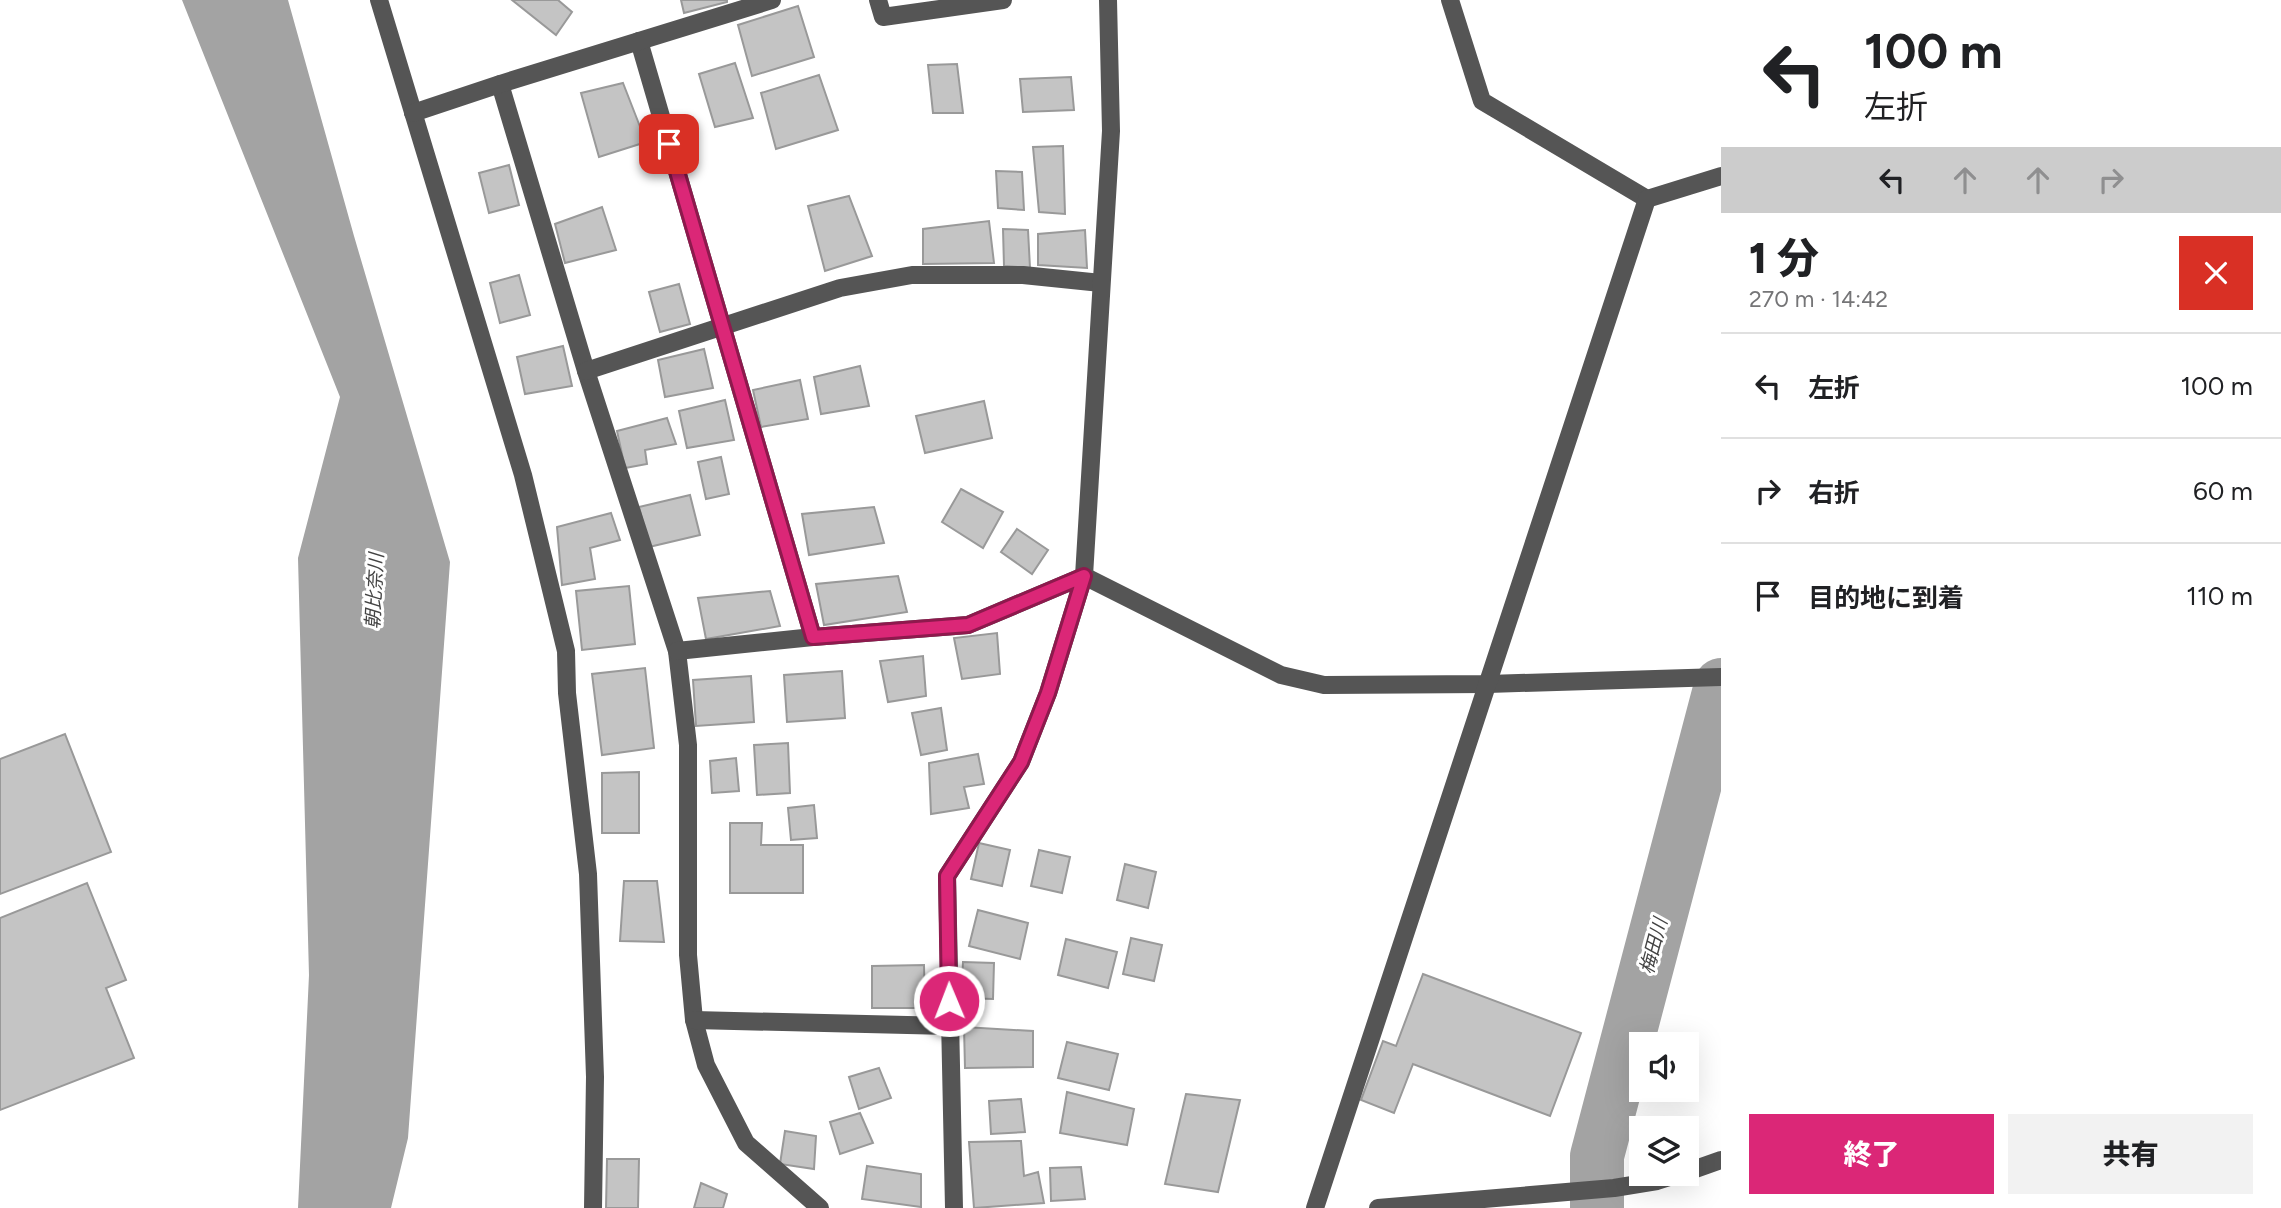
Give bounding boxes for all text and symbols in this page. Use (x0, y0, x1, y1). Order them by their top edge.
text: 100 m (1864, 21, 2003, 80)
icon: left (1749, 28, 1840, 119)
text: 左折 (1864, 88, 1928, 126)
pin (639, 114, 699, 174)
icon: arrive (650, 125, 688, 163)
icon: left (1873, 161, 1911, 199)
icon: ahead (1946, 161, 1984, 199)
icon: ahead (2019, 161, 2057, 199)
icon: right (2092, 161, 2130, 199)
text: 1 分 (1749, 233, 1819, 284)
button: close (2179, 236, 2253, 310)
text: 270 m · 14:42 (1749, 285, 1888, 313)
icon: left (1749, 367, 1787, 405)
text: 100 m (2180, 370, 2253, 402)
text: 左折 (1808, 372, 1860, 404)
icon: right (1749, 472, 1787, 510)
text: 60 m (2193, 475, 2253, 507)
text: 右折 (1808, 477, 1860, 509)
water label: 朝比奈川 (361, 550, 388, 630)
icon: arrive (1749, 577, 1787, 615)
text: 110 m (2186, 580, 2253, 612)
text: 目的地に到着 (1808, 582, 1964, 614)
water label: 梅田川 (1635, 914, 1672, 977)
position arrow (912, 964, 986, 1038)
map controls (1629, 1032, 1699, 1186)
button: sound (1629, 1032, 1699, 1102)
button: 終了 (1749, 1114, 1994, 1194)
button: 共有 (2008, 1114, 2253, 1194)
button: layers (1629, 1116, 1699, 1186)

